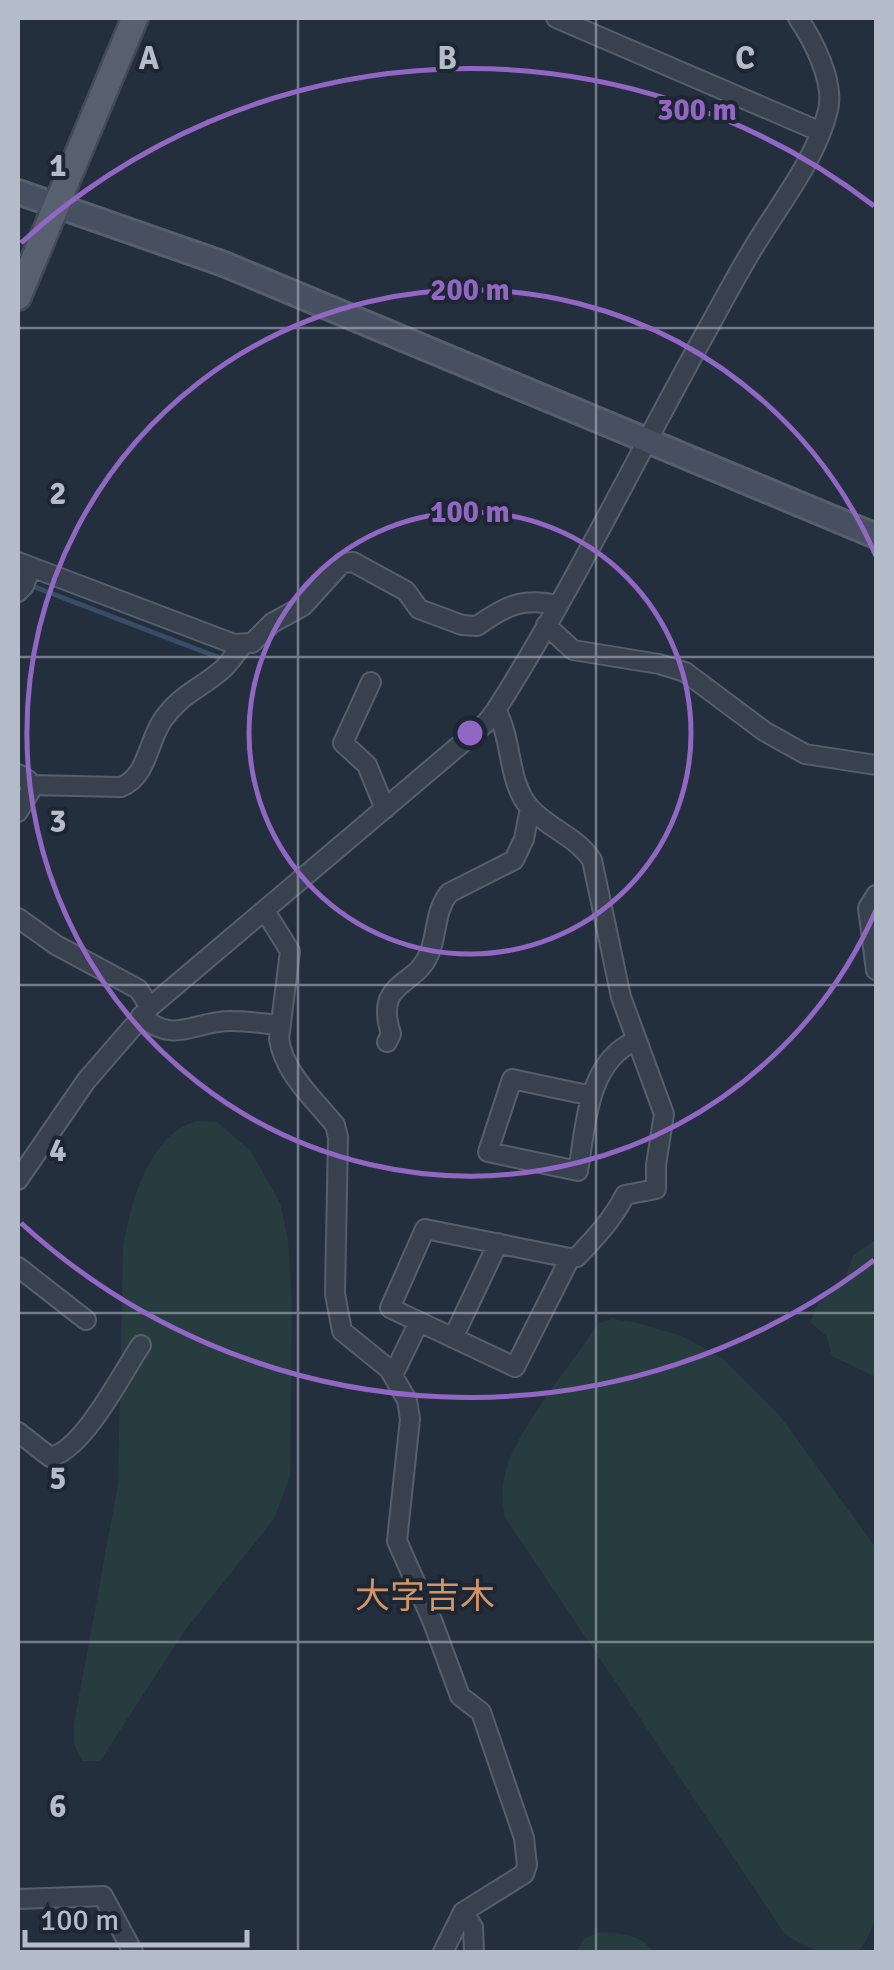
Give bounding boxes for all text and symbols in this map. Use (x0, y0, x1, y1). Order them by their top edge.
text: A (139, 39, 160, 78)
text: B (437, 39, 457, 78)
text: C (735, 39, 755, 78)
text: 300 m (657, 92, 737, 129)
text: 1 (49, 146, 67, 185)
text: 200 m (430, 272, 510, 309)
text: 2 (49, 474, 67, 513)
text: 100 m (430, 494, 510, 531)
centre of rings (452, 715, 488, 751)
text: 3 (49, 802, 67, 841)
text: 4 (49, 1131, 67, 1170)
text: 5 (49, 1459, 67, 1498)
district label: 大字吉木 (355, 1575, 495, 1618)
text: 6 (49, 1787, 67, 1826)
scale bar (25, 1885, 248, 1947)
text: 100 m (40, 1902, 119, 1939)

